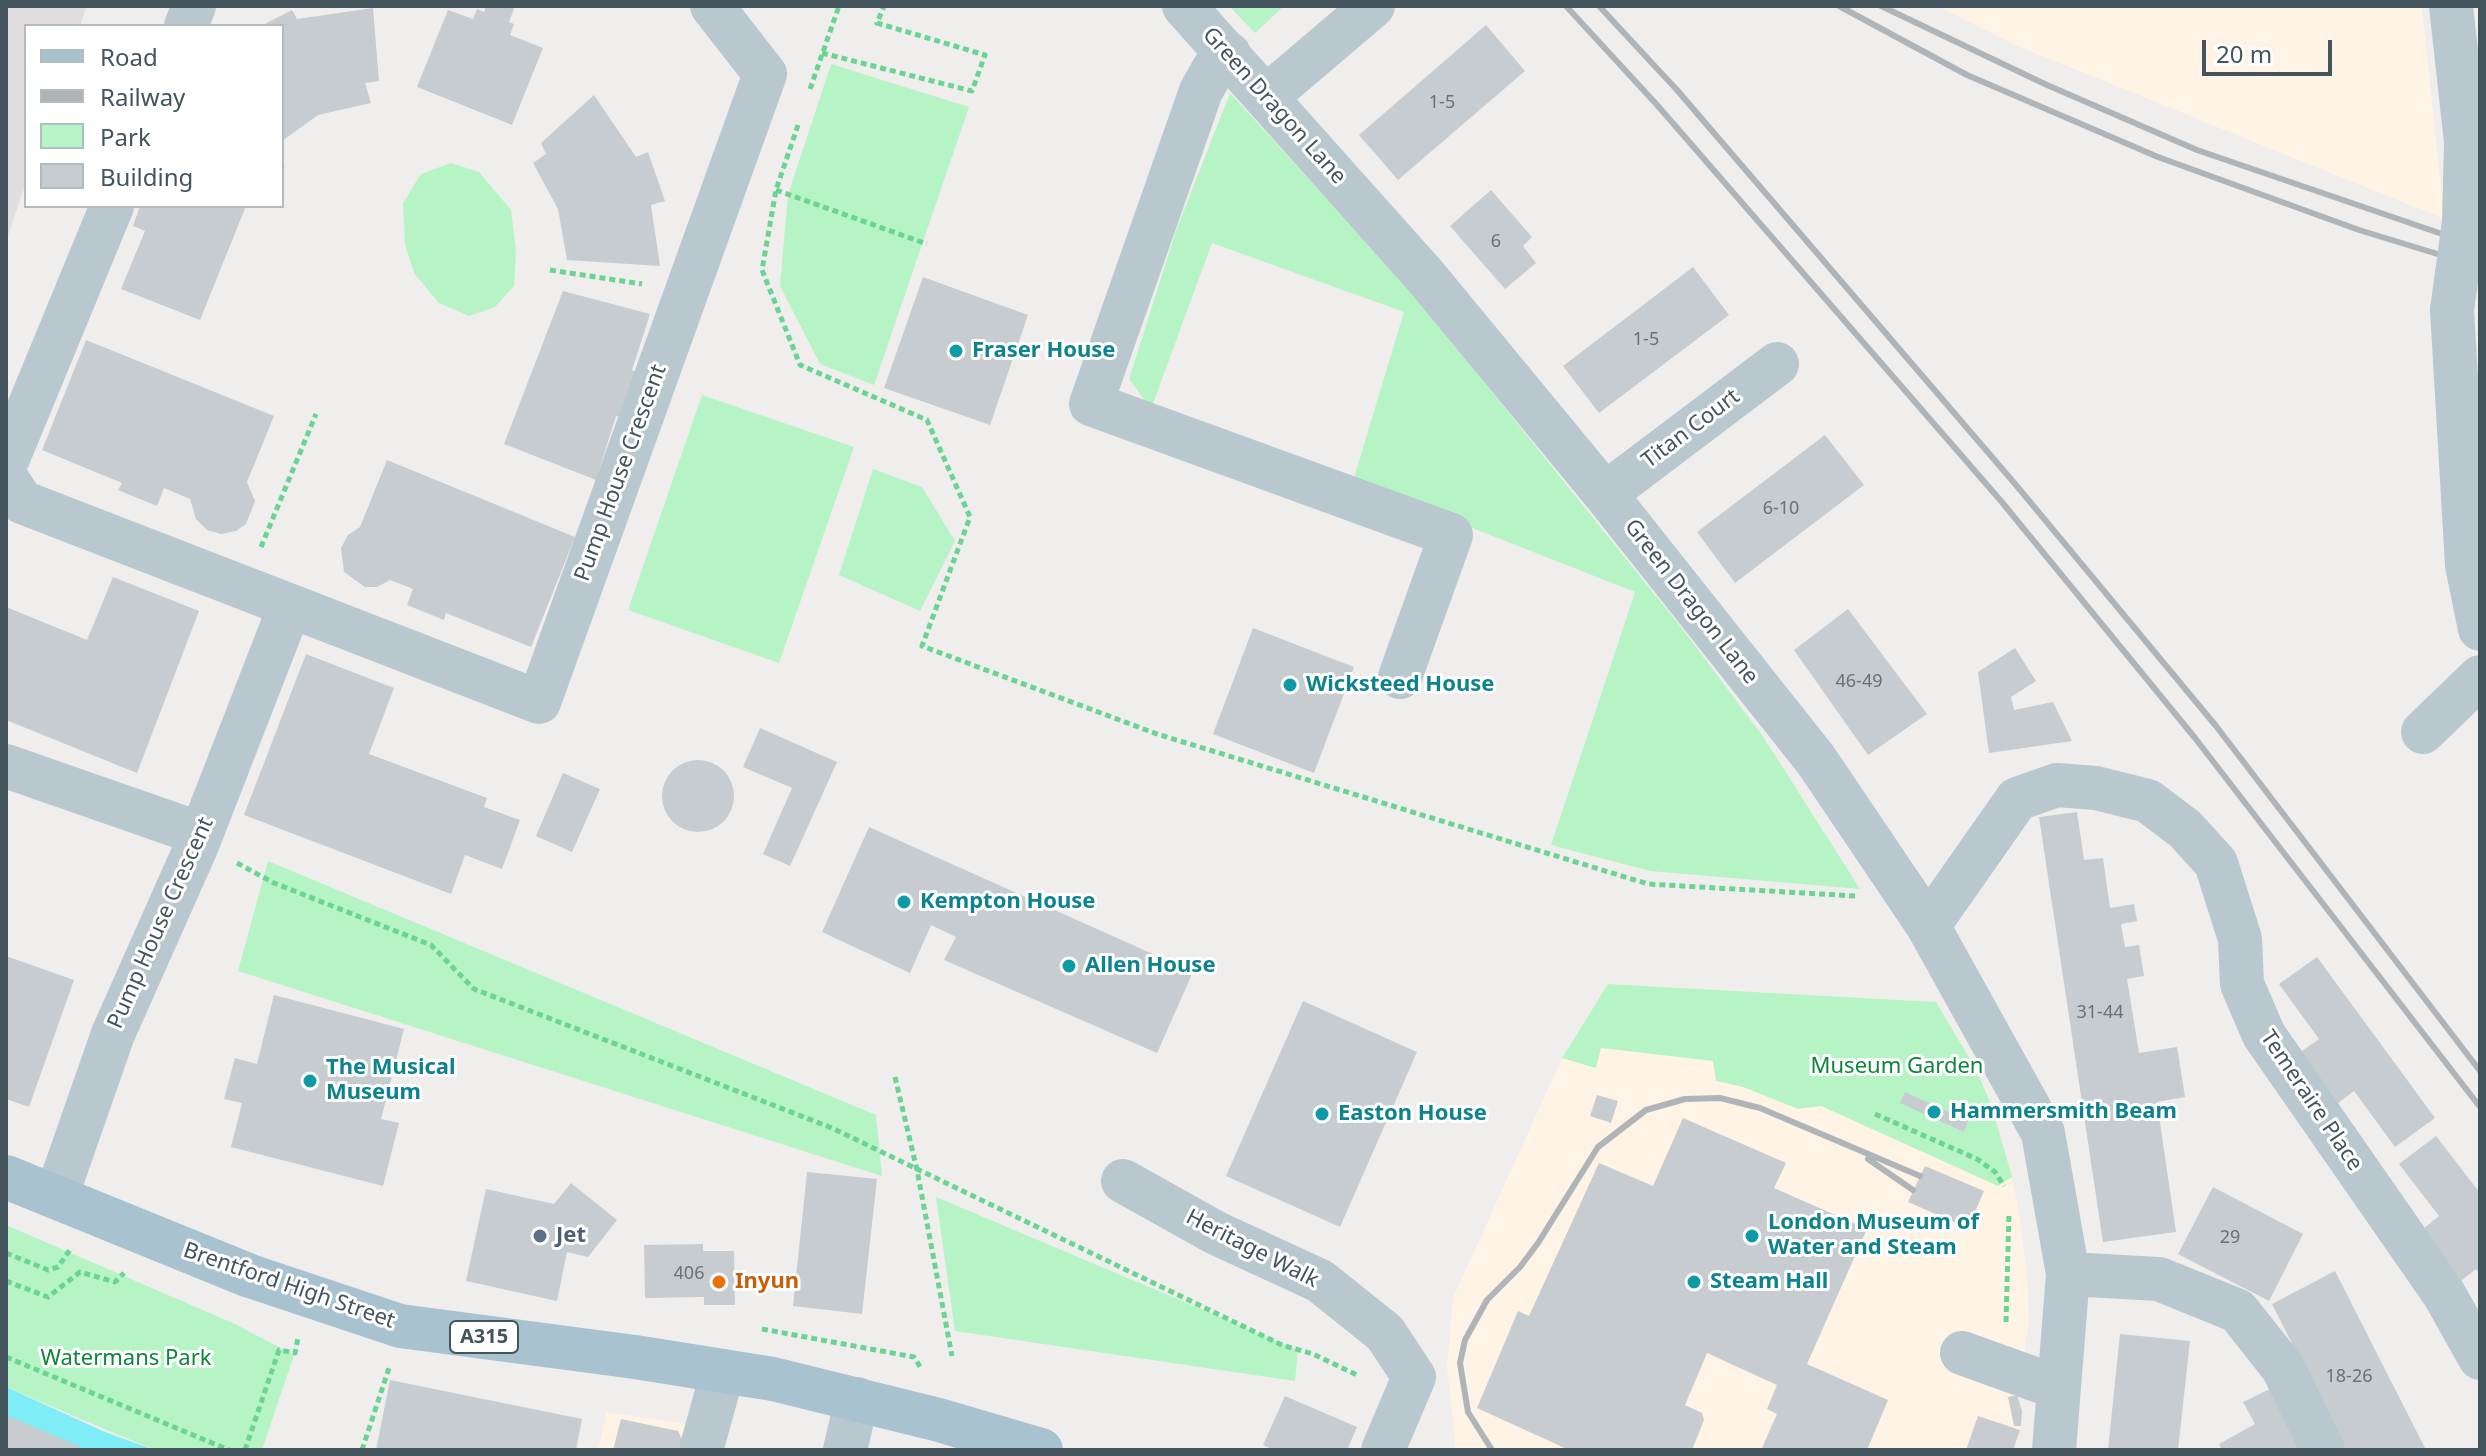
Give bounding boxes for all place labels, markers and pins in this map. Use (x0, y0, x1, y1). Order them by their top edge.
place label: Fraser House (972, 338, 1115, 364)
marker: Fraser House (947, 342, 965, 360)
place label: Wicksteed House (1306, 672, 1494, 698)
marker: Wicksteed House (1281, 676, 1299, 694)
place label: Kempton House (920, 889, 1095, 915)
marker: Kempton House (895, 893, 913, 911)
place label: Allen House (1085, 953, 1216, 979)
marker: Allen House (1060, 957, 1078, 975)
place label: The Musical Museum (326, 1055, 456, 1106)
marker: The Musical Museum (301, 1072, 319, 1090)
place label: Hammersmith Beam (1950, 1099, 2177, 1125)
place label: Easton House (1338, 1101, 1487, 1127)
marker: Hammersmith Beam (1925, 1103, 1943, 1121)
marker: Easton House (1313, 1105, 1331, 1123)
place label: London Museum of Water and Steam (1768, 1210, 1979, 1262)
place label: Jet (556, 1223, 586, 1249)
marker: Jet (531, 1227, 549, 1245)
marker: London Museum of Water and Steam (1743, 1227, 1761, 1245)
place label: Inyun (735, 1269, 799, 1295)
place label: Steam Hall (1710, 1269, 1828, 1295)
marker: Inyun (710, 1273, 728, 1291)
marker: Steam Hall (1685, 1273, 1703, 1291)

